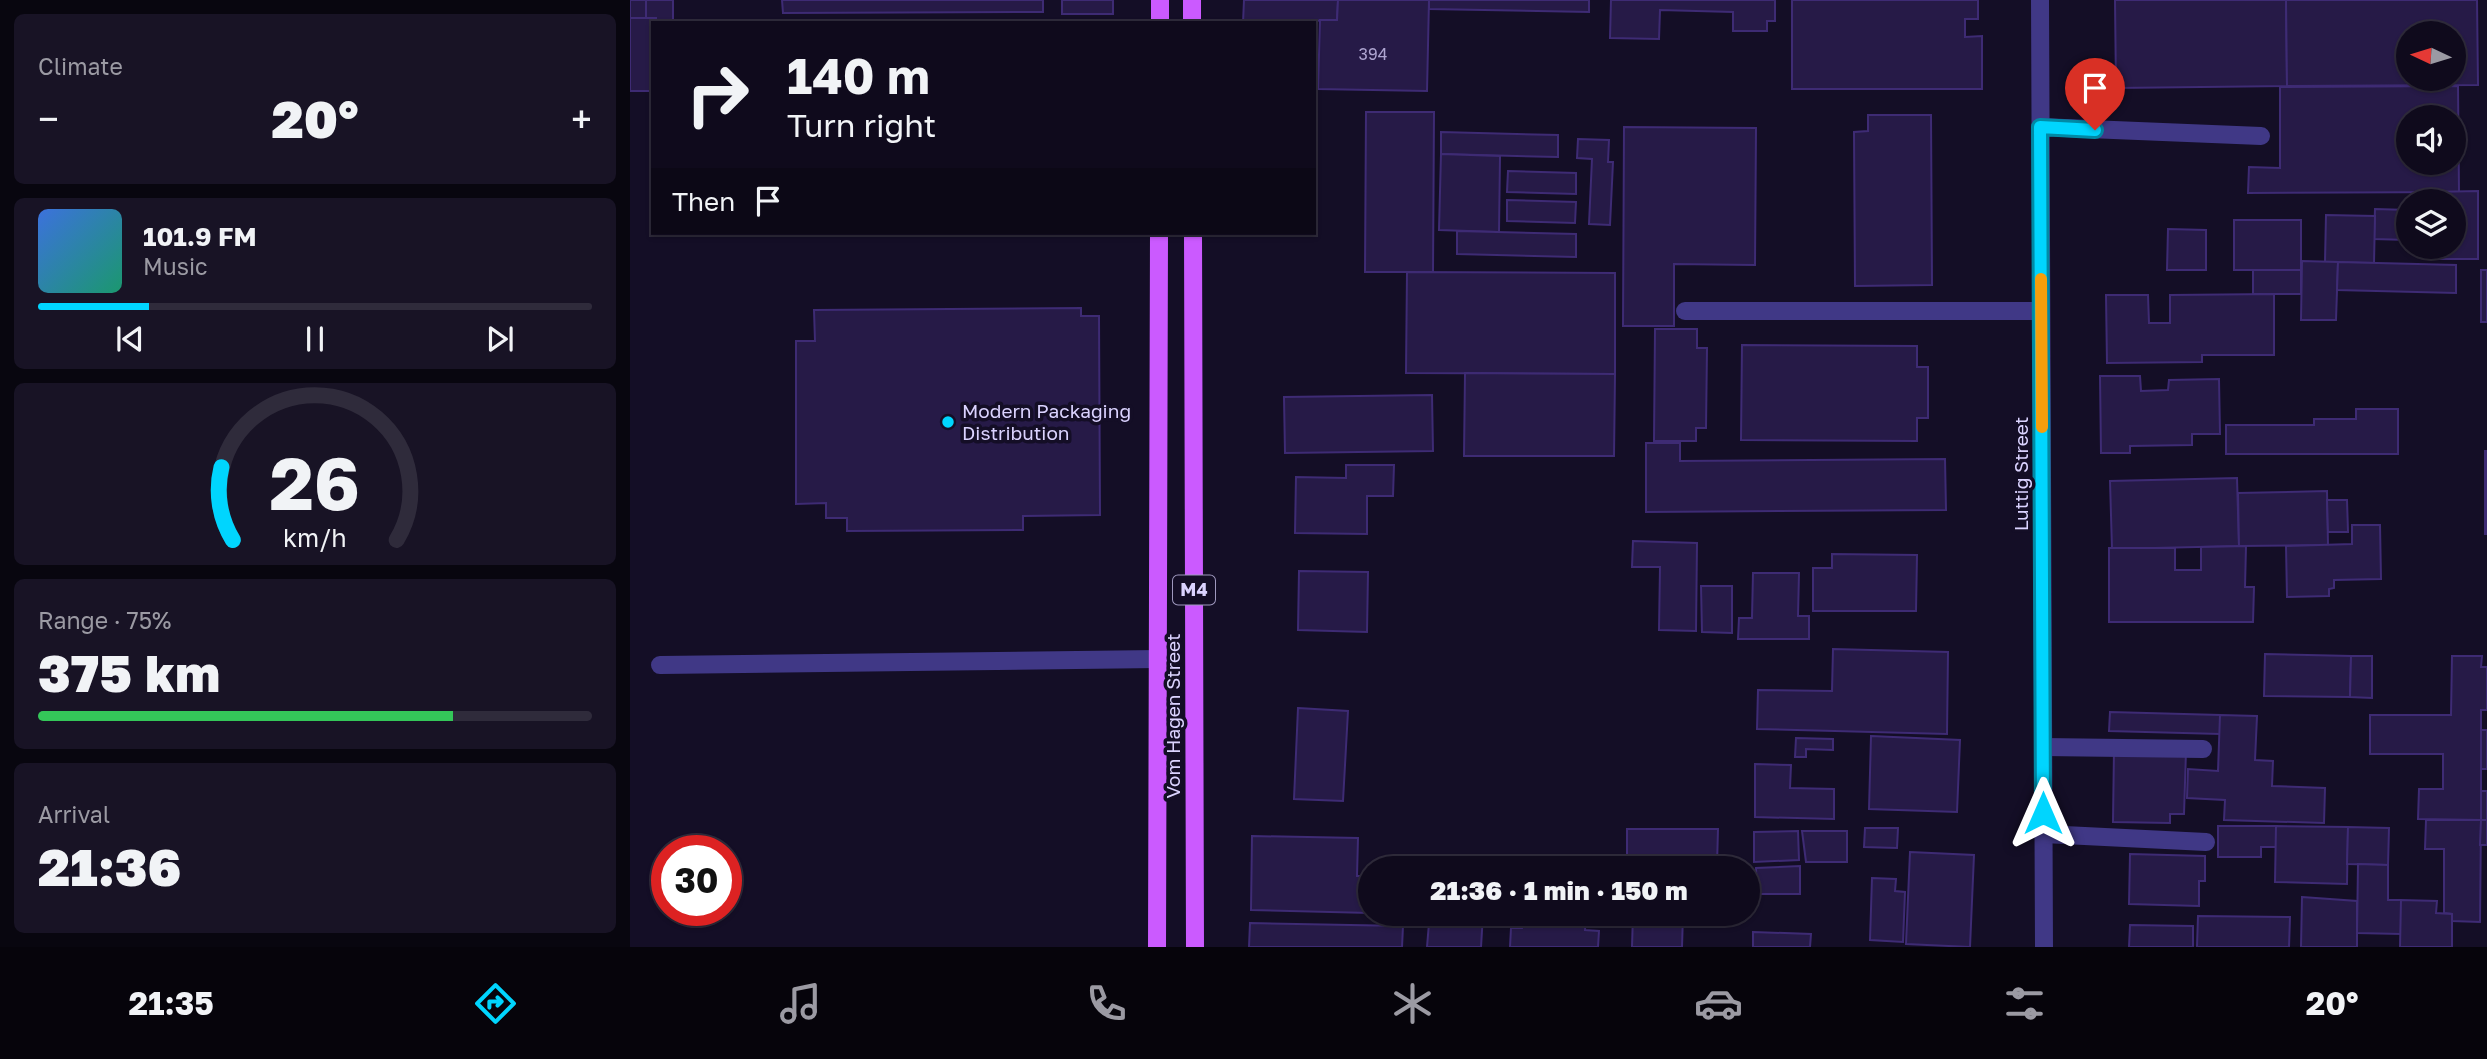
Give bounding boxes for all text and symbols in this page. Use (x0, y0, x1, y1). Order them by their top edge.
north arrow (2396, 21, 2466, 91)
map controls (2396, 21, 2466, 259)
house number: 394 (1359, 44, 1387, 64)
text: 140 m (787, 46, 930, 105)
icon: right (672, 49, 763, 140)
text: Climate (38, 52, 123, 80)
pin (2065, 58, 2125, 130)
icon: arrive (2076, 69, 2114, 107)
text: 20° (272, 87, 358, 149)
text: − (38, 96, 59, 141)
text: + (571, 96, 592, 141)
button: sound (2396, 105, 2466, 175)
text: Turn right (787, 106, 936, 144)
icon: arrive (749, 182, 787, 220)
text: Then (672, 186, 735, 217)
button: layers (2396, 189, 2466, 259)
text: 101.9 FM (143, 221, 257, 252)
text: Music (143, 252, 208, 280)
icon: previous (111, 320, 149, 358)
icon: pause (296, 320, 334, 358)
icon: next (481, 320, 519, 358)
place label: Modern Packaging Distribution (962, 399, 1131, 444)
marker: Modern Packaging Distribution (940, 414, 956, 430)
street label: Luttig Street (2009, 417, 2032, 531)
text: 26 (270, 439, 360, 526)
text: km/h (283, 521, 347, 552)
road number: M4 (1173, 576, 1215, 604)
text: Range · 75% (38, 606, 171, 634)
street label: Vom Hagen Street (1161, 633, 1184, 799)
text: 375 km (38, 641, 220, 703)
position arrow (2006, 776, 2080, 850)
text: Arrival (38, 800, 110, 828)
text: 21:36 (38, 835, 181, 897)
speed limit sign: 30 (651, 835, 742, 926)
text: 21:36 · 1 min · 150 m (1430, 875, 1688, 906)
icon: directions (471, 979, 520, 1028)
icon: music (776, 979, 825, 1028)
icon: phone (1082, 979, 1131, 1028)
icon: climate (1388, 979, 1437, 1028)
icon: car (1694, 979, 1743, 1028)
icon: filters (2000, 979, 2049, 1028)
text: 21:35 (128, 984, 214, 1022)
text: 20° (2306, 984, 2359, 1022)

